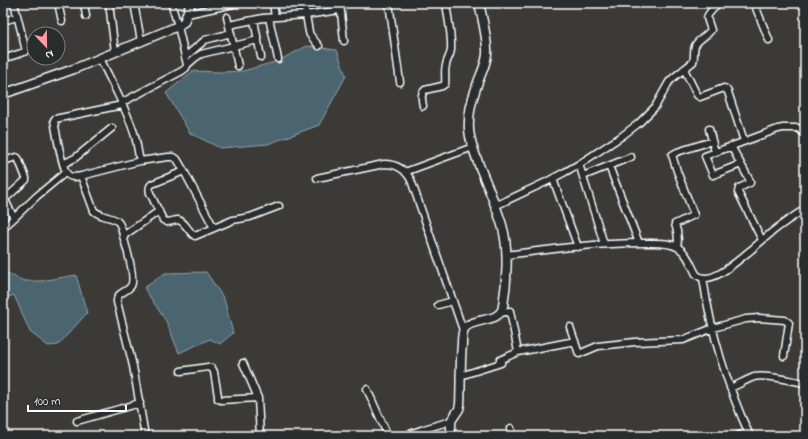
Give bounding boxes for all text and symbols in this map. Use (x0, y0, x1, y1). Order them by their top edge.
north arrow (26, 26, 66, 66)
text: N (43, 46, 56, 63)
scale bar (28, 387, 126, 413)
text: 100 m (34, 393, 61, 411)

